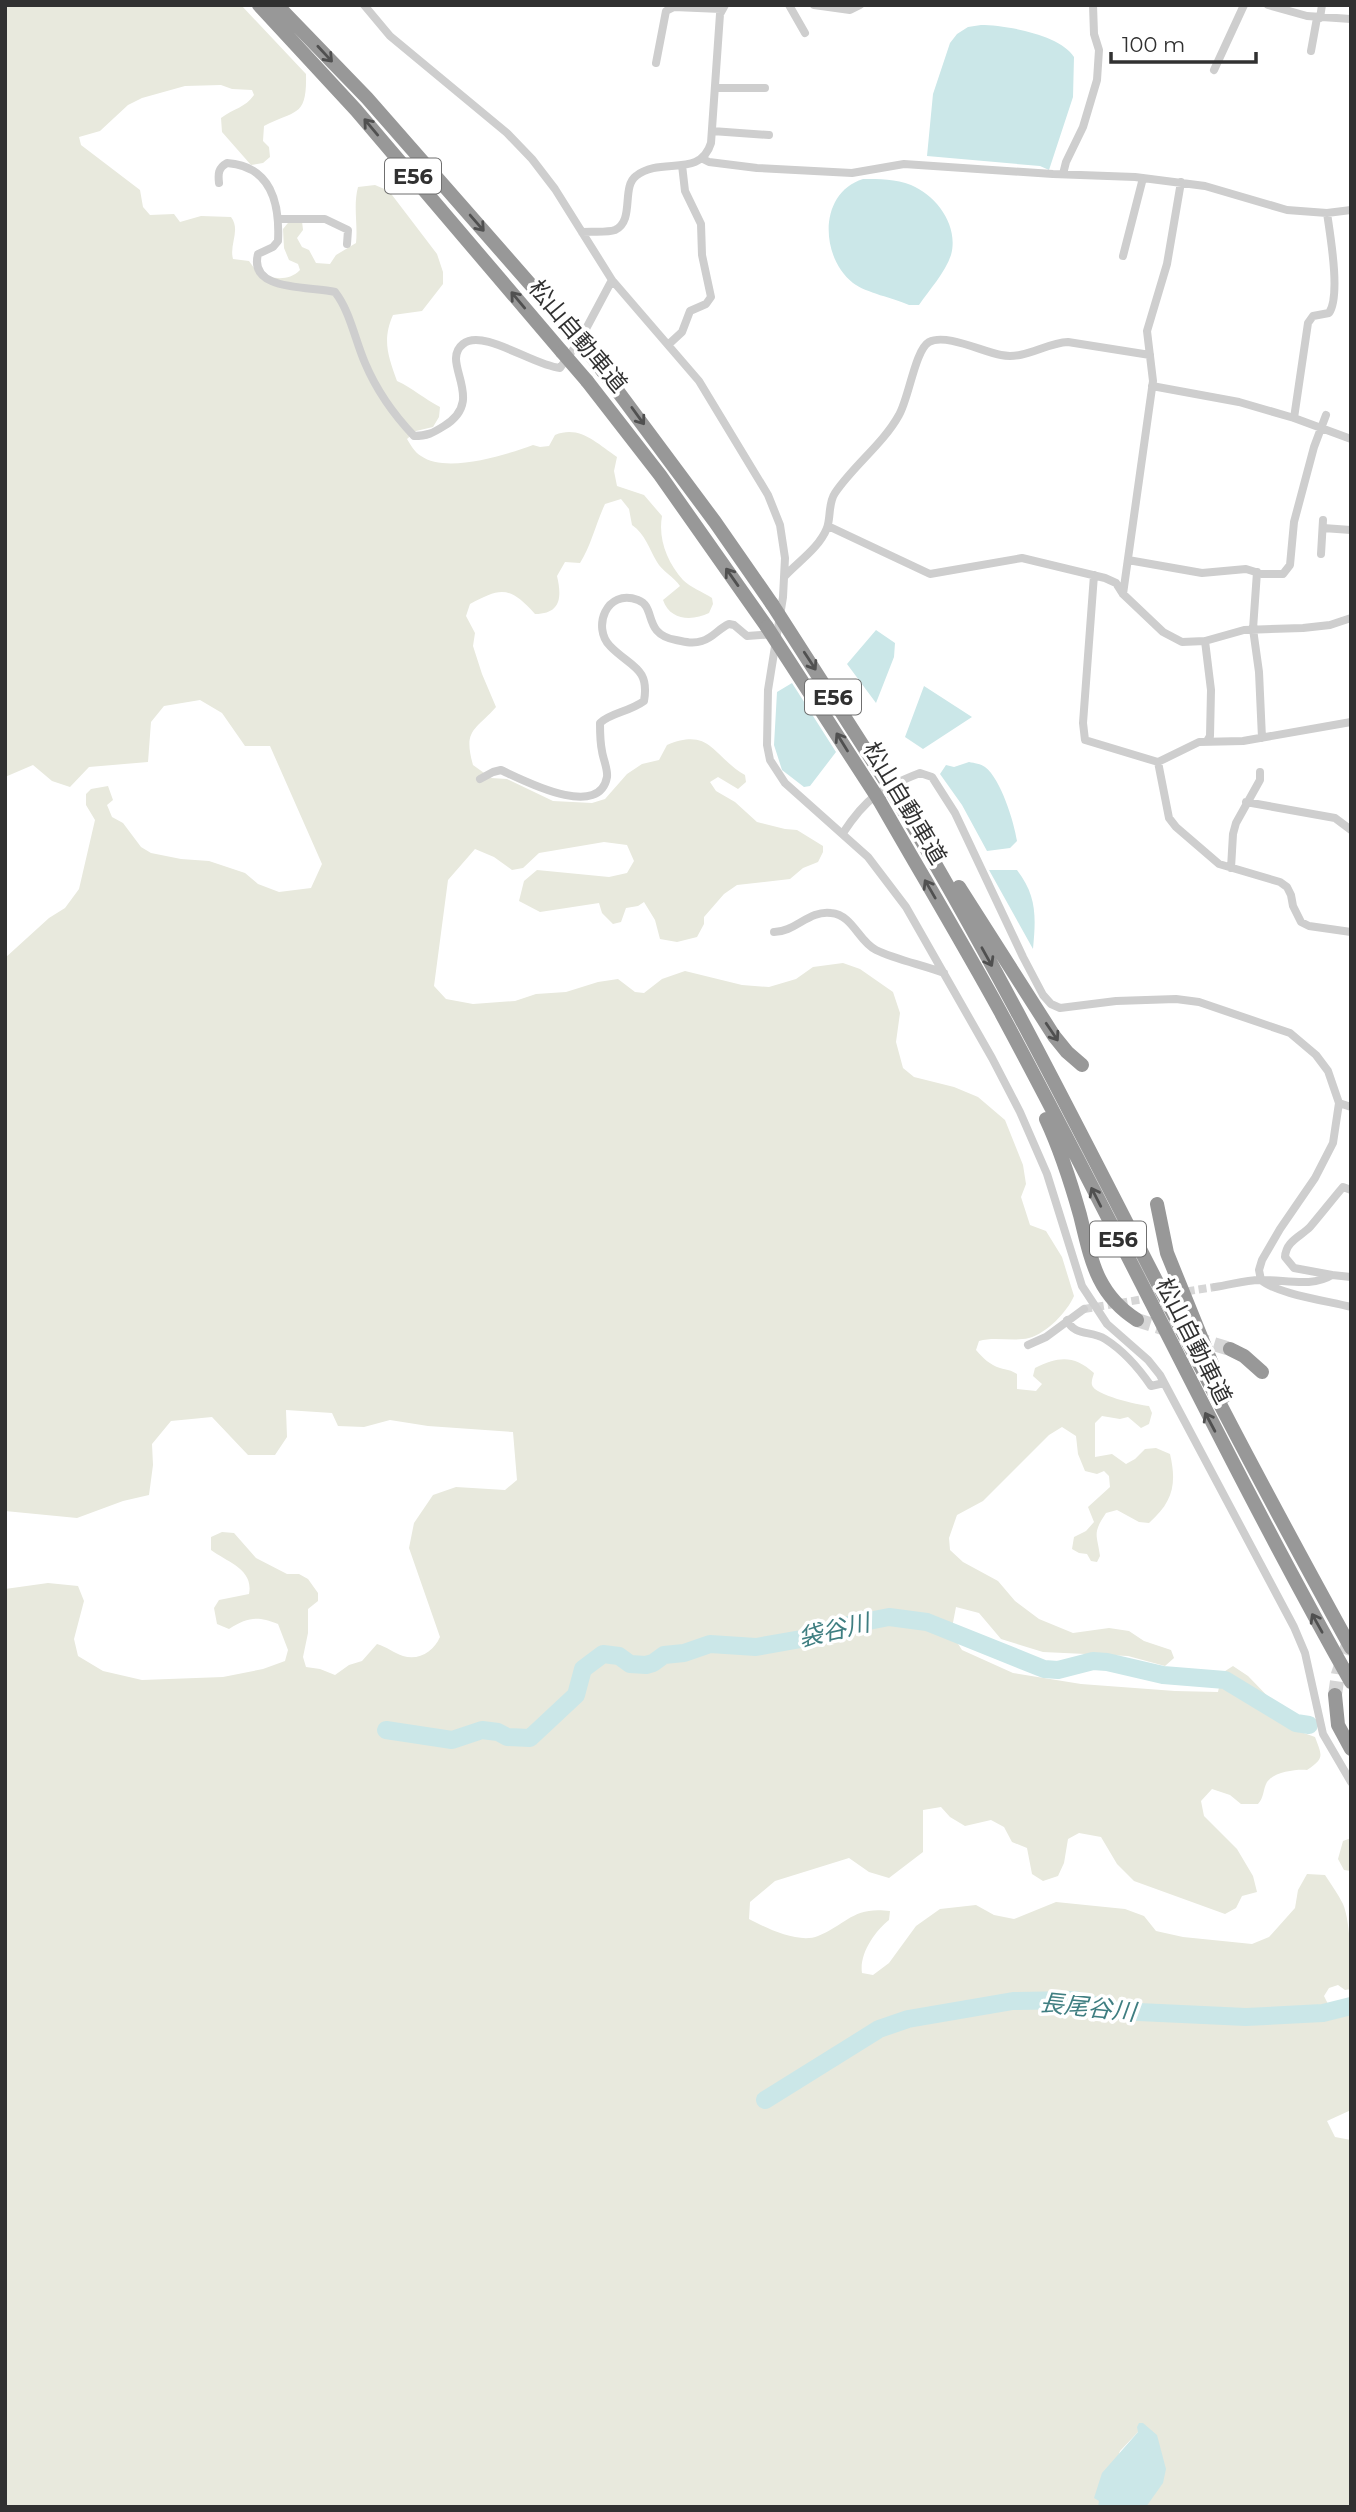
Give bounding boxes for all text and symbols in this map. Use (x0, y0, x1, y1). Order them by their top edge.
scale bar (1111, 21, 1256, 65)
text: 100 m (1122, 32, 1185, 57)
one-way arrow (317, 45, 334, 62)
one-way arrow (363, 118, 379, 136)
road number: E56 (385, 158, 441, 194)
one-way arrow (469, 214, 485, 232)
street label: 松山自動車道 (523, 274, 633, 398)
one-way arrow (510, 291, 526, 309)
one-way arrow (630, 407, 645, 425)
one-way arrow (725, 568, 739, 587)
one-way arrow (803, 651, 817, 671)
road number: E56 (805, 680, 861, 714)
one-way arrow (835, 733, 849, 753)
street label: 松山自動車道 (857, 737, 953, 869)
one-way arrow (923, 879, 936, 900)
one-way arrow (980, 946, 994, 966)
one-way arrow (1044, 1022, 1059, 1041)
one-way arrow (1089, 1187, 1102, 1208)
road number: E56 (1090, 1222, 1146, 1256)
street label: 松山自動車道 (1150, 1273, 1238, 1409)
one-way arrow (1203, 1412, 1216, 1433)
water label: 袋谷川 (796, 1607, 875, 1652)
one-way arrow (1310, 1613, 1324, 1633)
water label: 長尾谷川 (1039, 1988, 1140, 2027)

